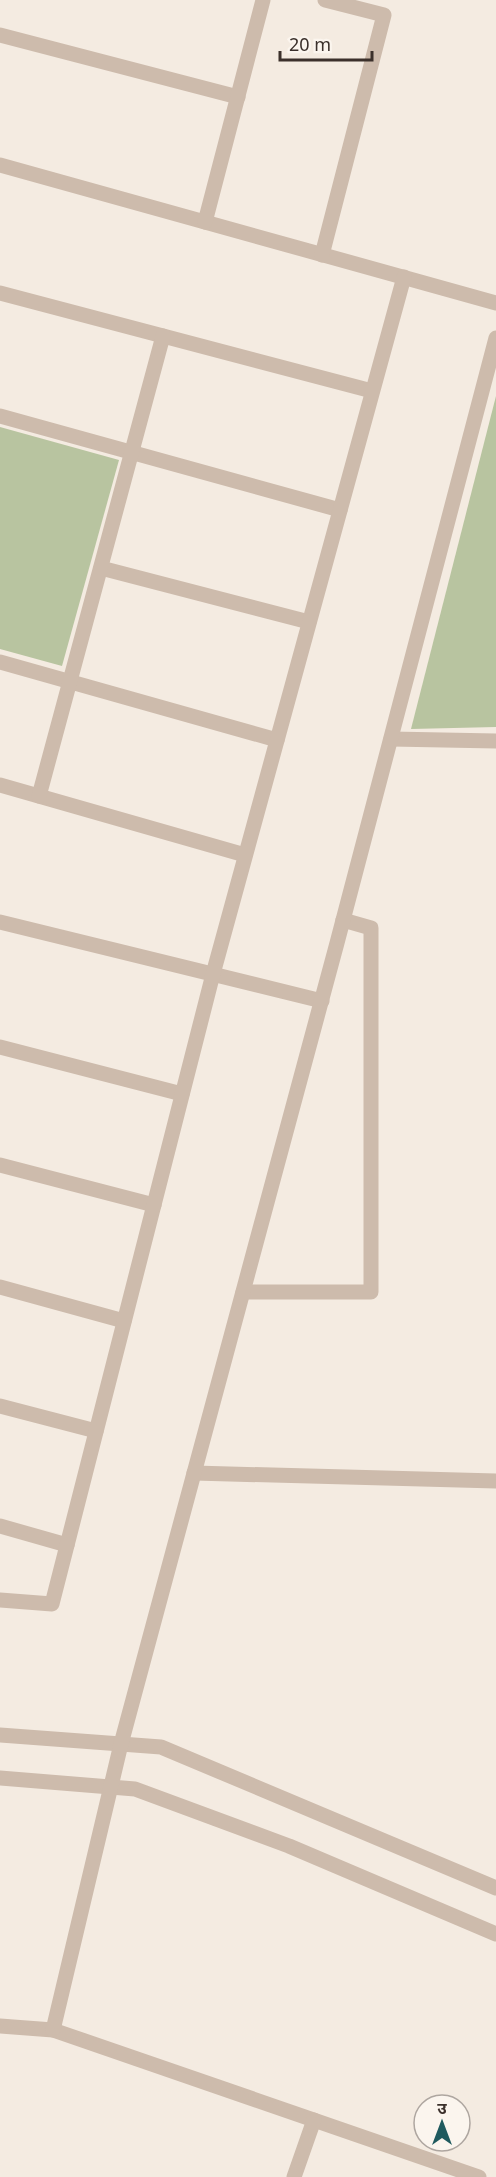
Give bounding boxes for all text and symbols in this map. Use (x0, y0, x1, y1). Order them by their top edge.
scale bar (280, 24, 372, 62)
text: 20 m (289, 32, 331, 56)
north arrow (412, 2093, 472, 2153)
text: उ (437, 2097, 447, 2119)

